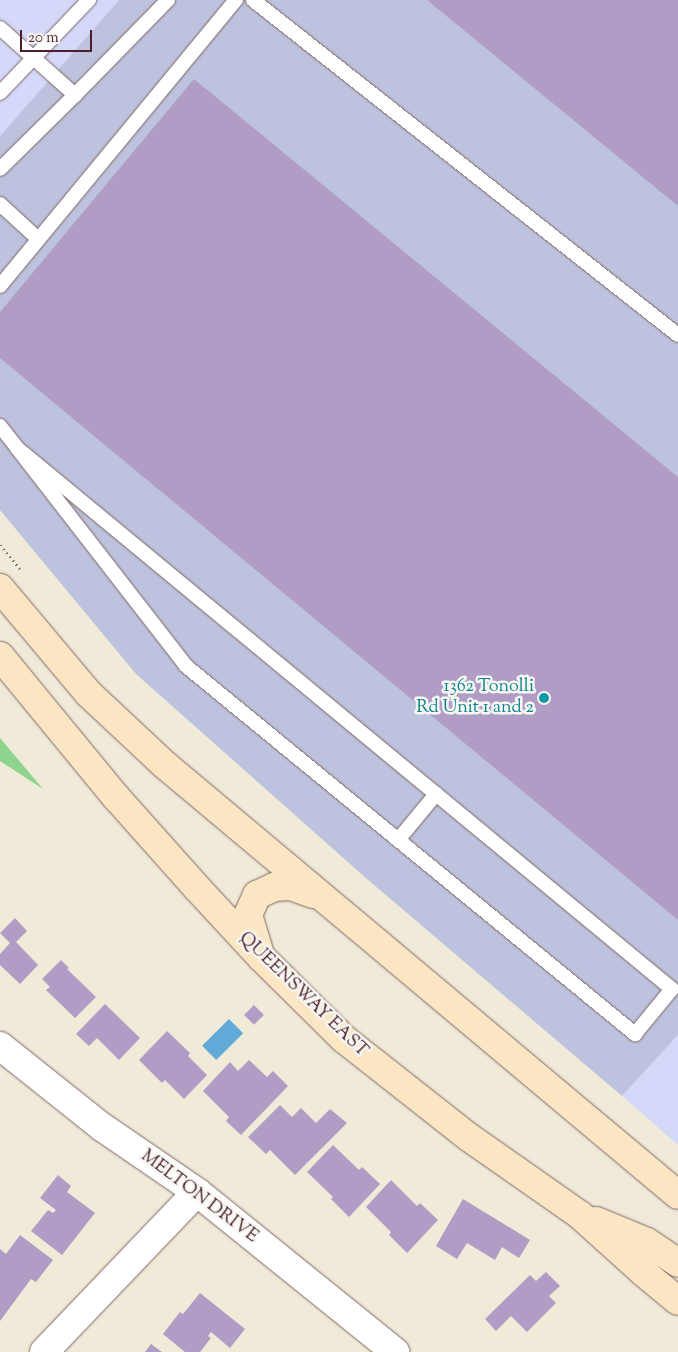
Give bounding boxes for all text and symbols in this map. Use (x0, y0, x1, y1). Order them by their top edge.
scale bar (22, 20, 95, 52)
text: 20 m (28, 28, 59, 49)
place label: 1362 Tonolli Rd Unit 1 and 2 (416, 677, 534, 720)
marker: 1362 Tonolli Rd Unit 1 and 2 (538, 692, 550, 704)
street label: QUEENSWAY EAST (234, 928, 372, 1062)
street label: MELTON DRIVE (136, 1146, 262, 1248)

